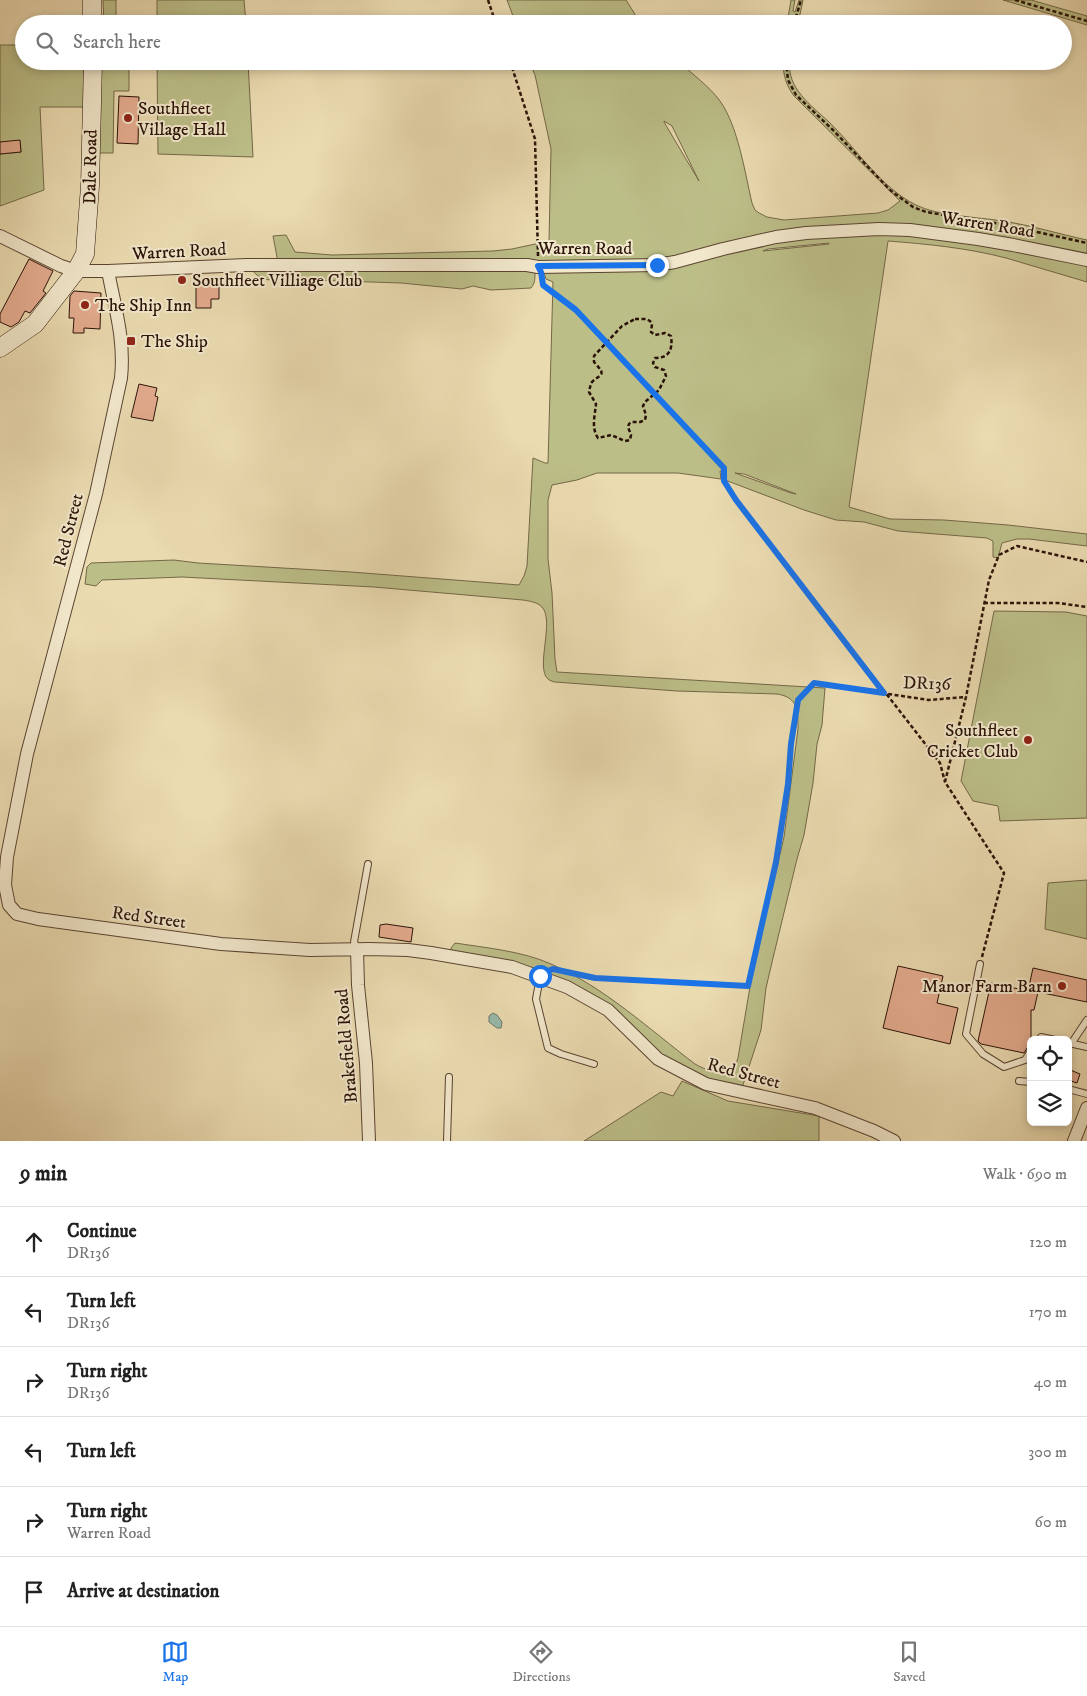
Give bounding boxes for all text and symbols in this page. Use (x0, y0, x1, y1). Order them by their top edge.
search box (15, 15, 1072, 70)
icon: search (33, 29, 61, 57)
text: Search here (73, 31, 161, 54)
place label: Southfleet Village Hall (137, 98, 227, 141)
marker: Southfleet Village Hall (122, 112, 134, 124)
street label: Dale Road (79, 129, 103, 205)
street label: Warren Road (938, 207, 1036, 243)
street label: Warren Road (537, 238, 632, 260)
street label: Warren Road (130, 239, 227, 266)
route end (646, 254, 669, 277)
place label: Southfleet Villiage Club (192, 270, 362, 292)
marker: Southfleet Villiage Club (176, 274, 188, 286)
place label: The Ship Inn (95, 295, 193, 317)
marker: The Ship Inn (79, 299, 91, 311)
place label: The Ship (141, 331, 208, 353)
marker: The Ship (125, 335, 137, 347)
street label: Red Street (49, 491, 89, 569)
street label: DR136 (903, 672, 952, 696)
place label: Southfleet Cricket Club (927, 720, 1018, 763)
marker: Southfleet Cricket Club (1022, 734, 1034, 746)
street label: Red Street (110, 902, 188, 934)
route start (529, 965, 552, 988)
place label: Manor Farm Barn (922, 976, 1053, 998)
marker: Manor Farm Barn (1056, 980, 1068, 992)
street label: Brakefield Road (331, 988, 363, 1104)
map controls (1027, 1036, 1072, 1126)
button: locate (1027, 1036, 1072, 1081)
street label: Red Street (705, 1054, 783, 1094)
button: layers (1027, 1081, 1072, 1126)
text: 9 min (20, 1161, 67, 1187)
text: Walk · 690 m (983, 1164, 1067, 1184)
text: Continue (67, 1220, 137, 1243)
icon: ahead (20, 1228, 48, 1256)
text: 120 m (1029, 1232, 1067, 1252)
text: DR136 (67, 1243, 110, 1263)
text: Turn left (67, 1290, 136, 1313)
icon: left (20, 1298, 48, 1326)
text: 170 m (1029, 1302, 1067, 1322)
text: DR136 (67, 1313, 110, 1333)
text: Turn right (67, 1360, 147, 1383)
icon: right (20, 1368, 48, 1396)
text: 40 m (1034, 1372, 1067, 1392)
text: DR136 (67, 1383, 110, 1403)
icon: left (20, 1438, 48, 1466)
text: Turn left (67, 1440, 136, 1463)
text: 300 m (1028, 1442, 1067, 1462)
text: Turn right (67, 1500, 147, 1523)
icon: right (20, 1508, 48, 1536)
text: 60 m (1035, 1512, 1067, 1532)
text: Warren Road (67, 1523, 151, 1543)
icon: arrive (20, 1578, 48, 1606)
text: Arrive at destination (67, 1580, 219, 1603)
tab: Map (161, 1638, 189, 1686)
tab: Directions (512, 1638, 570, 1686)
tab: Saved (893, 1638, 926, 1686)

